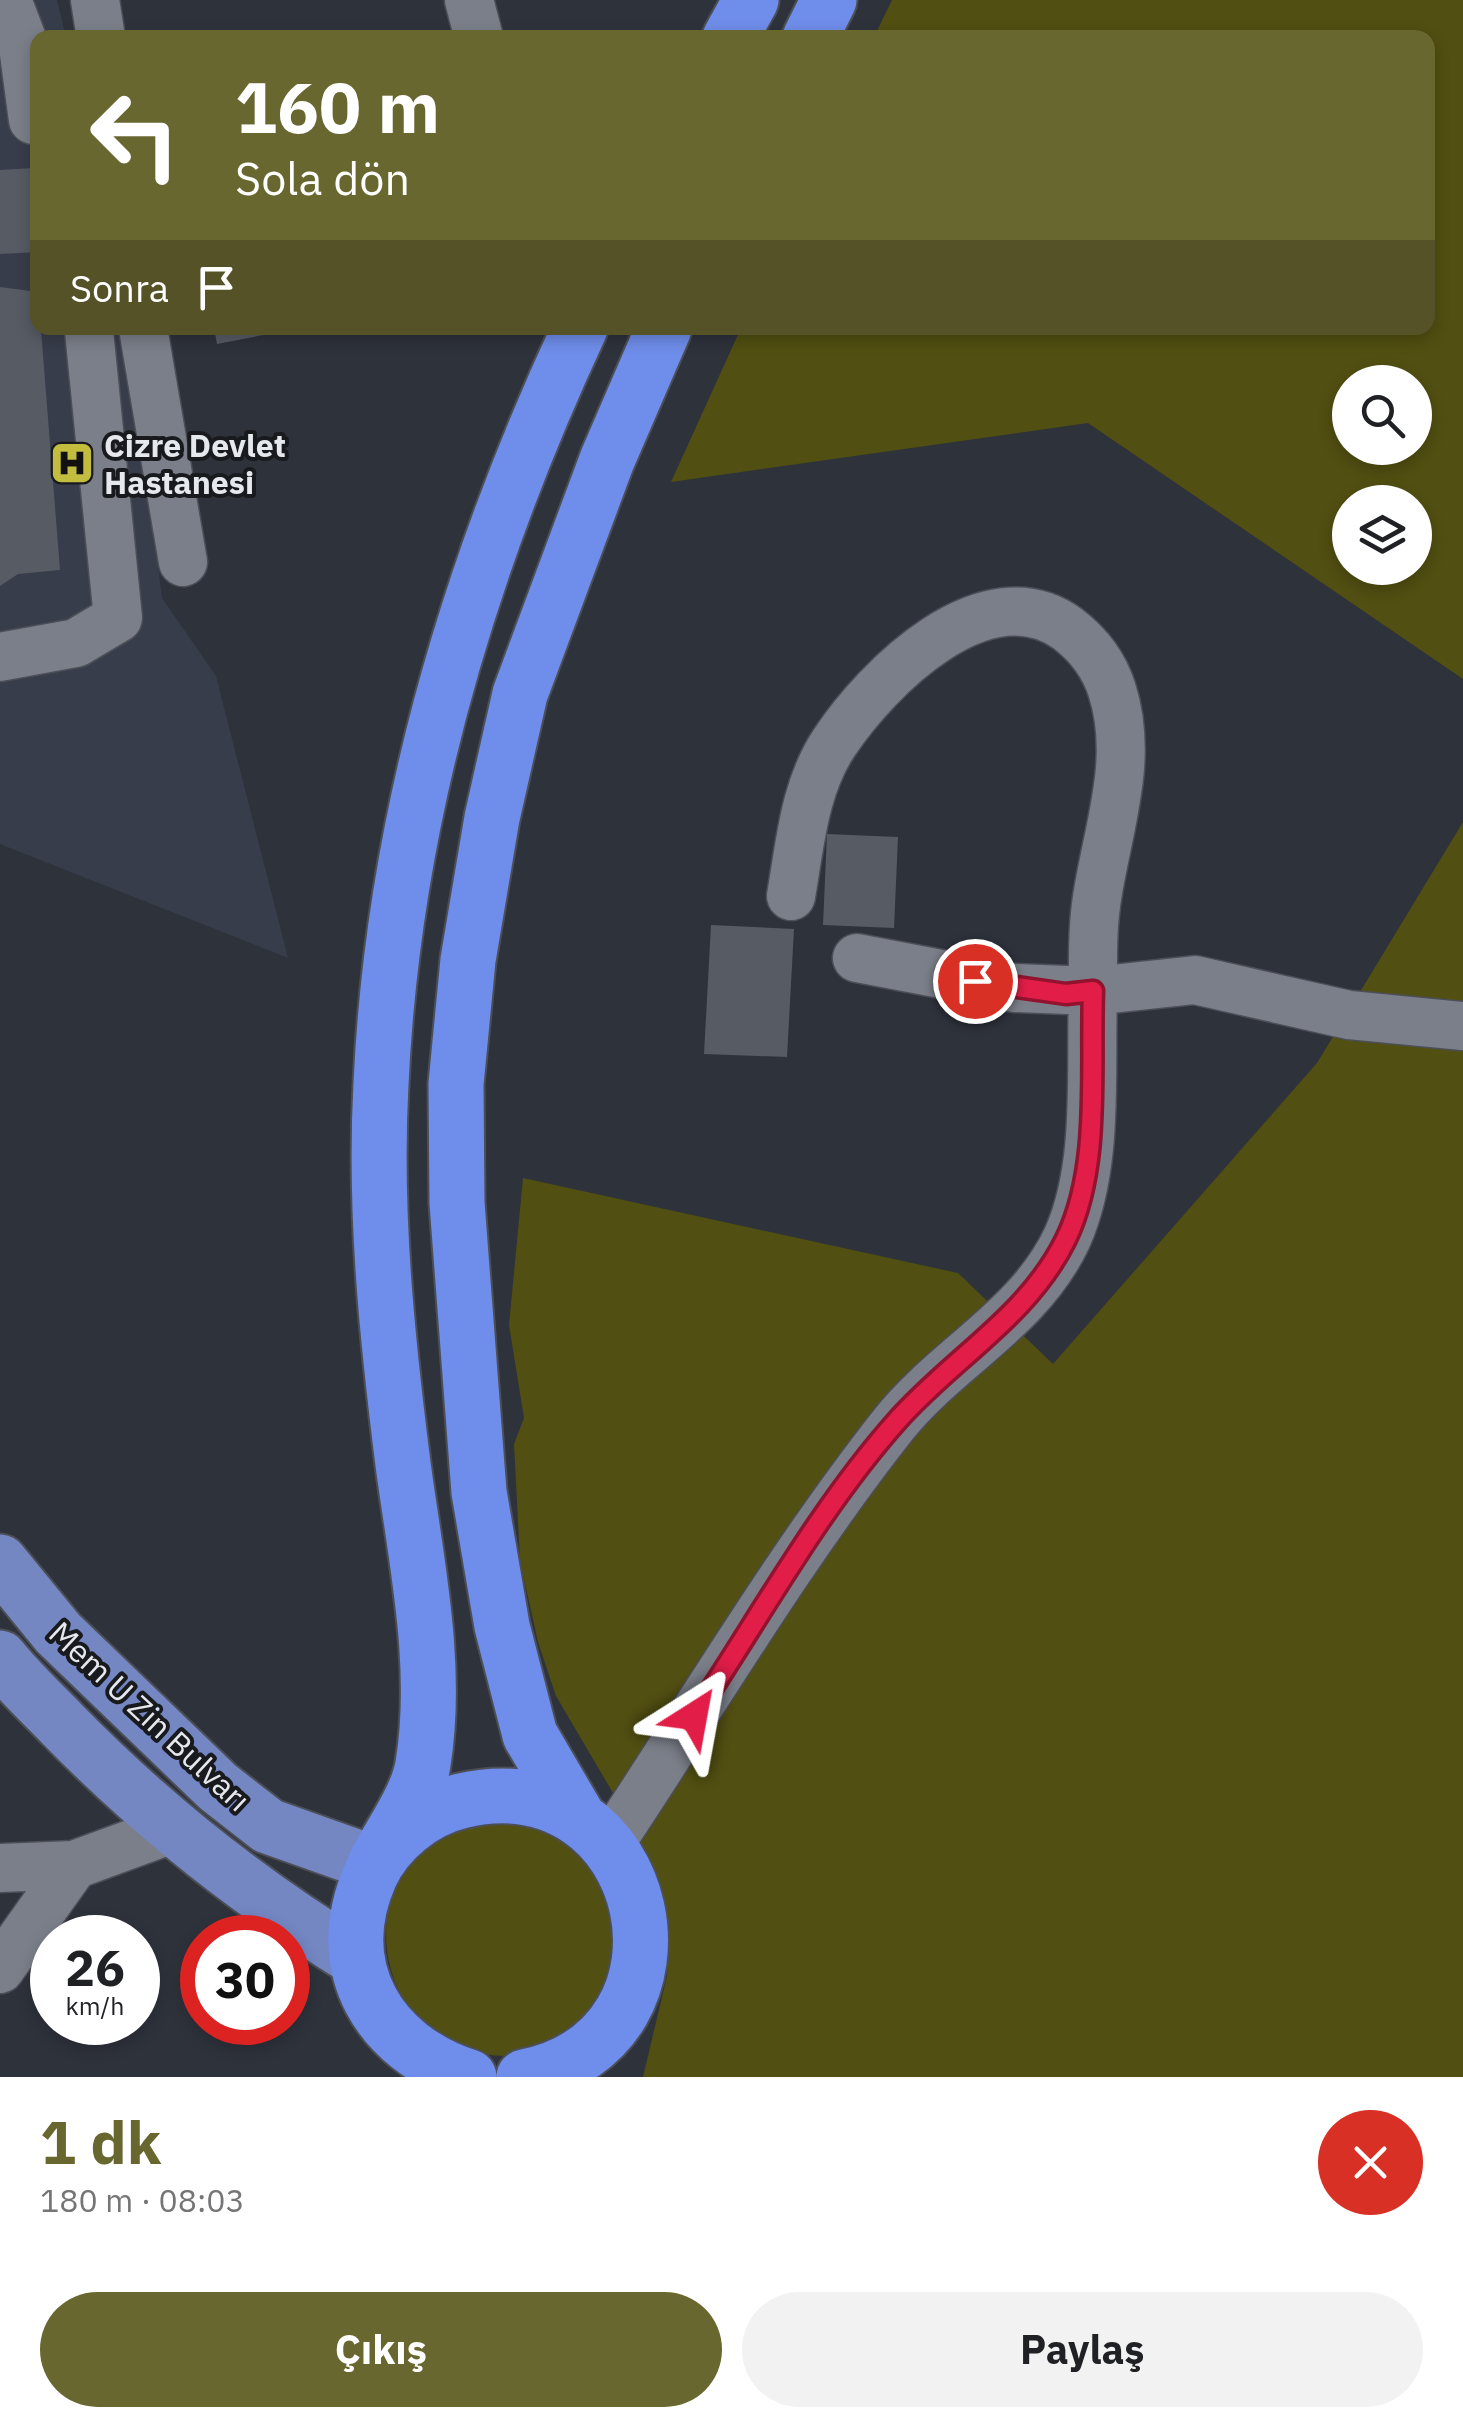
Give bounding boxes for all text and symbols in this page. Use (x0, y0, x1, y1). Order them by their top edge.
text: 160 m (235, 61, 440, 152)
icon: left (70, 70, 200, 200)
text: Sola dön (235, 149, 410, 207)
icon: arrive (189, 260, 244, 315)
text: Sonra (70, 263, 169, 312)
map controls (1332, 365, 1432, 585)
button: search (1332, 365, 1432, 465)
place label: Cizre Devlet Hastanesi (104, 424, 286, 503)
hospital icon: Cizre Devlet Hastanesi (49, 440, 95, 486)
button: layers (1332, 485, 1432, 585)
pin (933, 939, 1018, 1024)
icon: arrive (948, 954, 1003, 1009)
street label: Mem U Zin Bulvarı (40, 1612, 260, 1820)
position arrow (642, 1664, 746, 1768)
speed limit sign: 30 (180, 1915, 310, 2045)
text: 26 (65, 1935, 125, 2000)
text: km/h (66, 1989, 124, 2022)
text: 1 dk (40, 2102, 161, 2181)
button: close (1318, 2110, 1423, 2215)
text: 180 m · 08:03 (40, 2179, 245, 2221)
button: Çıkış (40, 2292, 722, 2407)
button: Paylaş (742, 2292, 1423, 2407)

